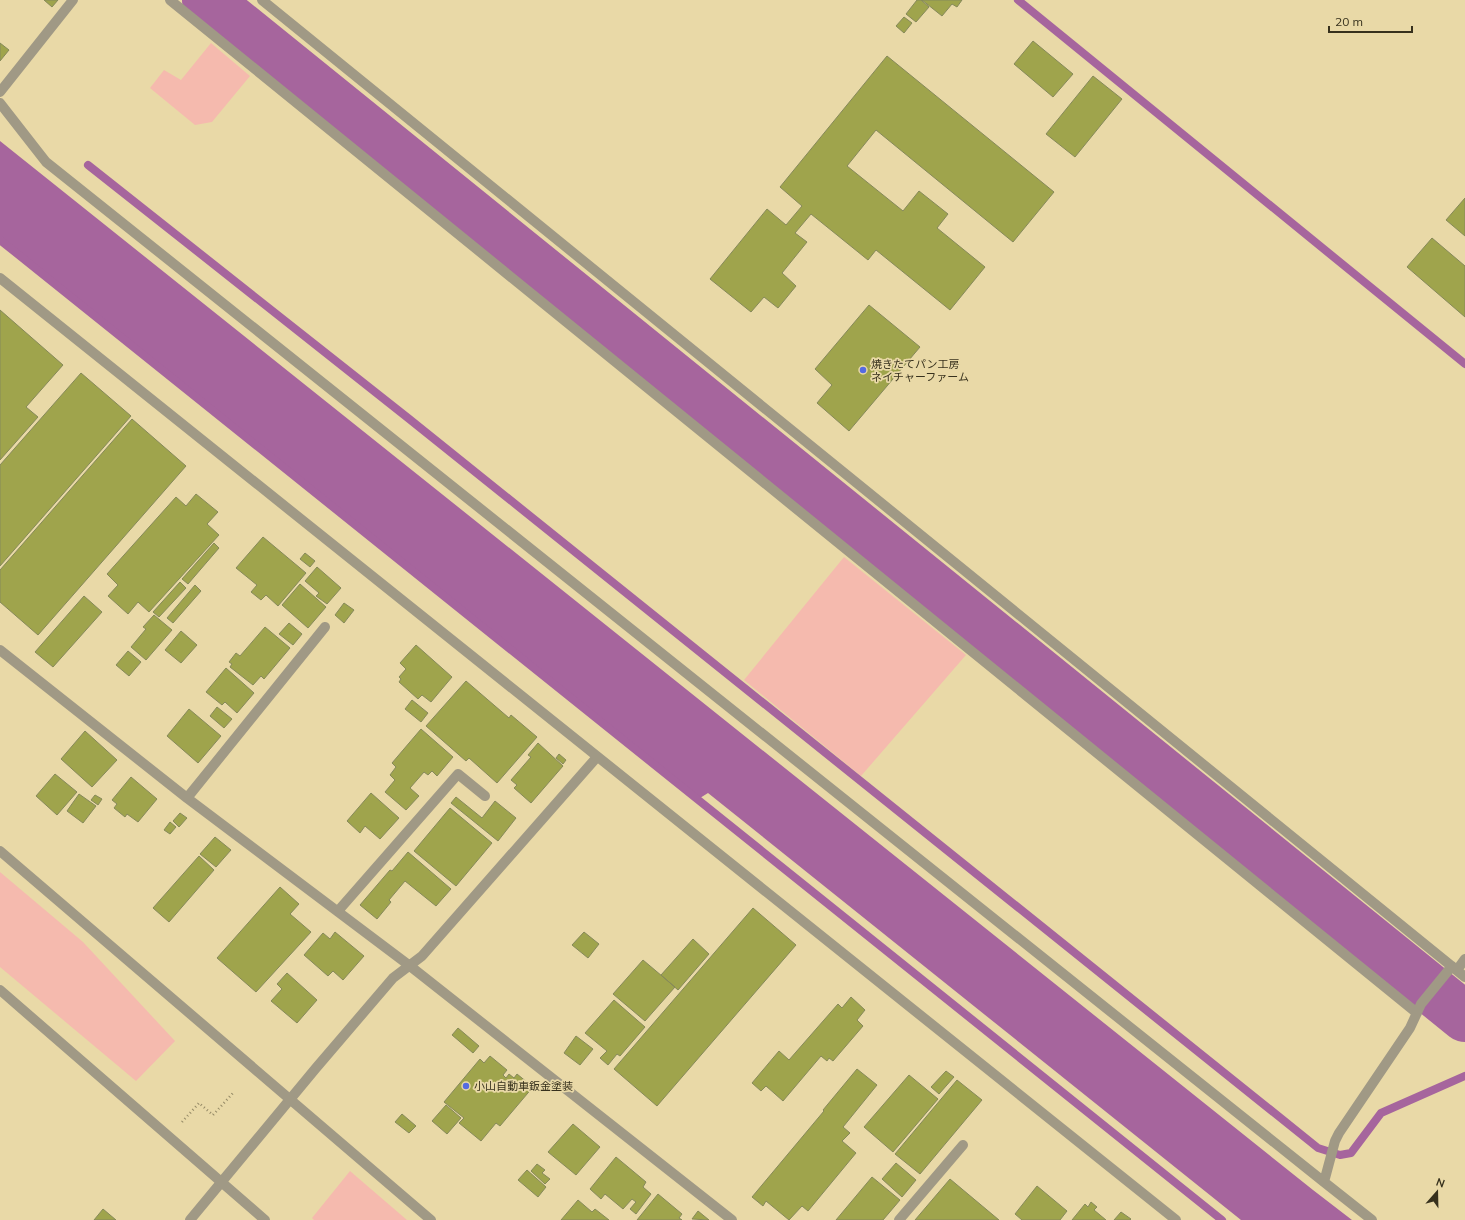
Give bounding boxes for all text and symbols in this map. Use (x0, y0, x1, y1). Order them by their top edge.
scale bar (1329, 8, 1412, 34)
text: 20 m (1335, 14, 1363, 29)
place label: 焼きたてパン工房 ネイチャーファーム (871, 357, 969, 384)
marker: 焼きたてパン工房 ネイチャーファーム (858, 365, 868, 375)
place label: 小山自動車鈑金塗装 (474, 1079, 573, 1093)
marker: 小山自動車鈑金塗装 (461, 1081, 471, 1091)
north arrow (1417, 1172, 1457, 1212)
text: N (1434, 1175, 1447, 1191)

